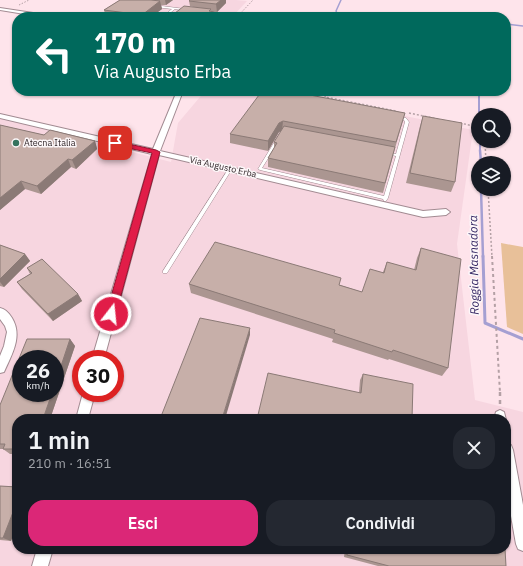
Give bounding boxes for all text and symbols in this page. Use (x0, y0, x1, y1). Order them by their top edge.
text: 170 m (94, 24, 176, 61)
icon: left (28, 28, 80, 80)
text: Via Augusto Erba (94, 60, 231, 83)
map controls (471, 108, 511, 196)
button: search (471, 108, 511, 148)
pin (98, 126, 132, 160)
icon: arrive (104, 132, 126, 154)
place label: Atecna Italia (24, 137, 76, 148)
marker: Atecna Italia (11, 138, 21, 148)
street label: Via Augusto Erba (188, 153, 258, 180)
button: layers (471, 156, 511, 196)
water label: Roggia Masnadora (465, 215, 482, 315)
position arrow (90, 293, 132, 335)
speed limit sign: 30 (72, 350, 124, 402)
text: 26 (26, 357, 50, 384)
text: km/h (26, 379, 50, 392)
text: 1 min (28, 424, 90, 456)
button: close (453, 427, 495, 469)
text: 210 m · 16:51 (28, 455, 111, 472)
button: Esci (28, 500, 258, 546)
button: Condividi (266, 500, 495, 546)

